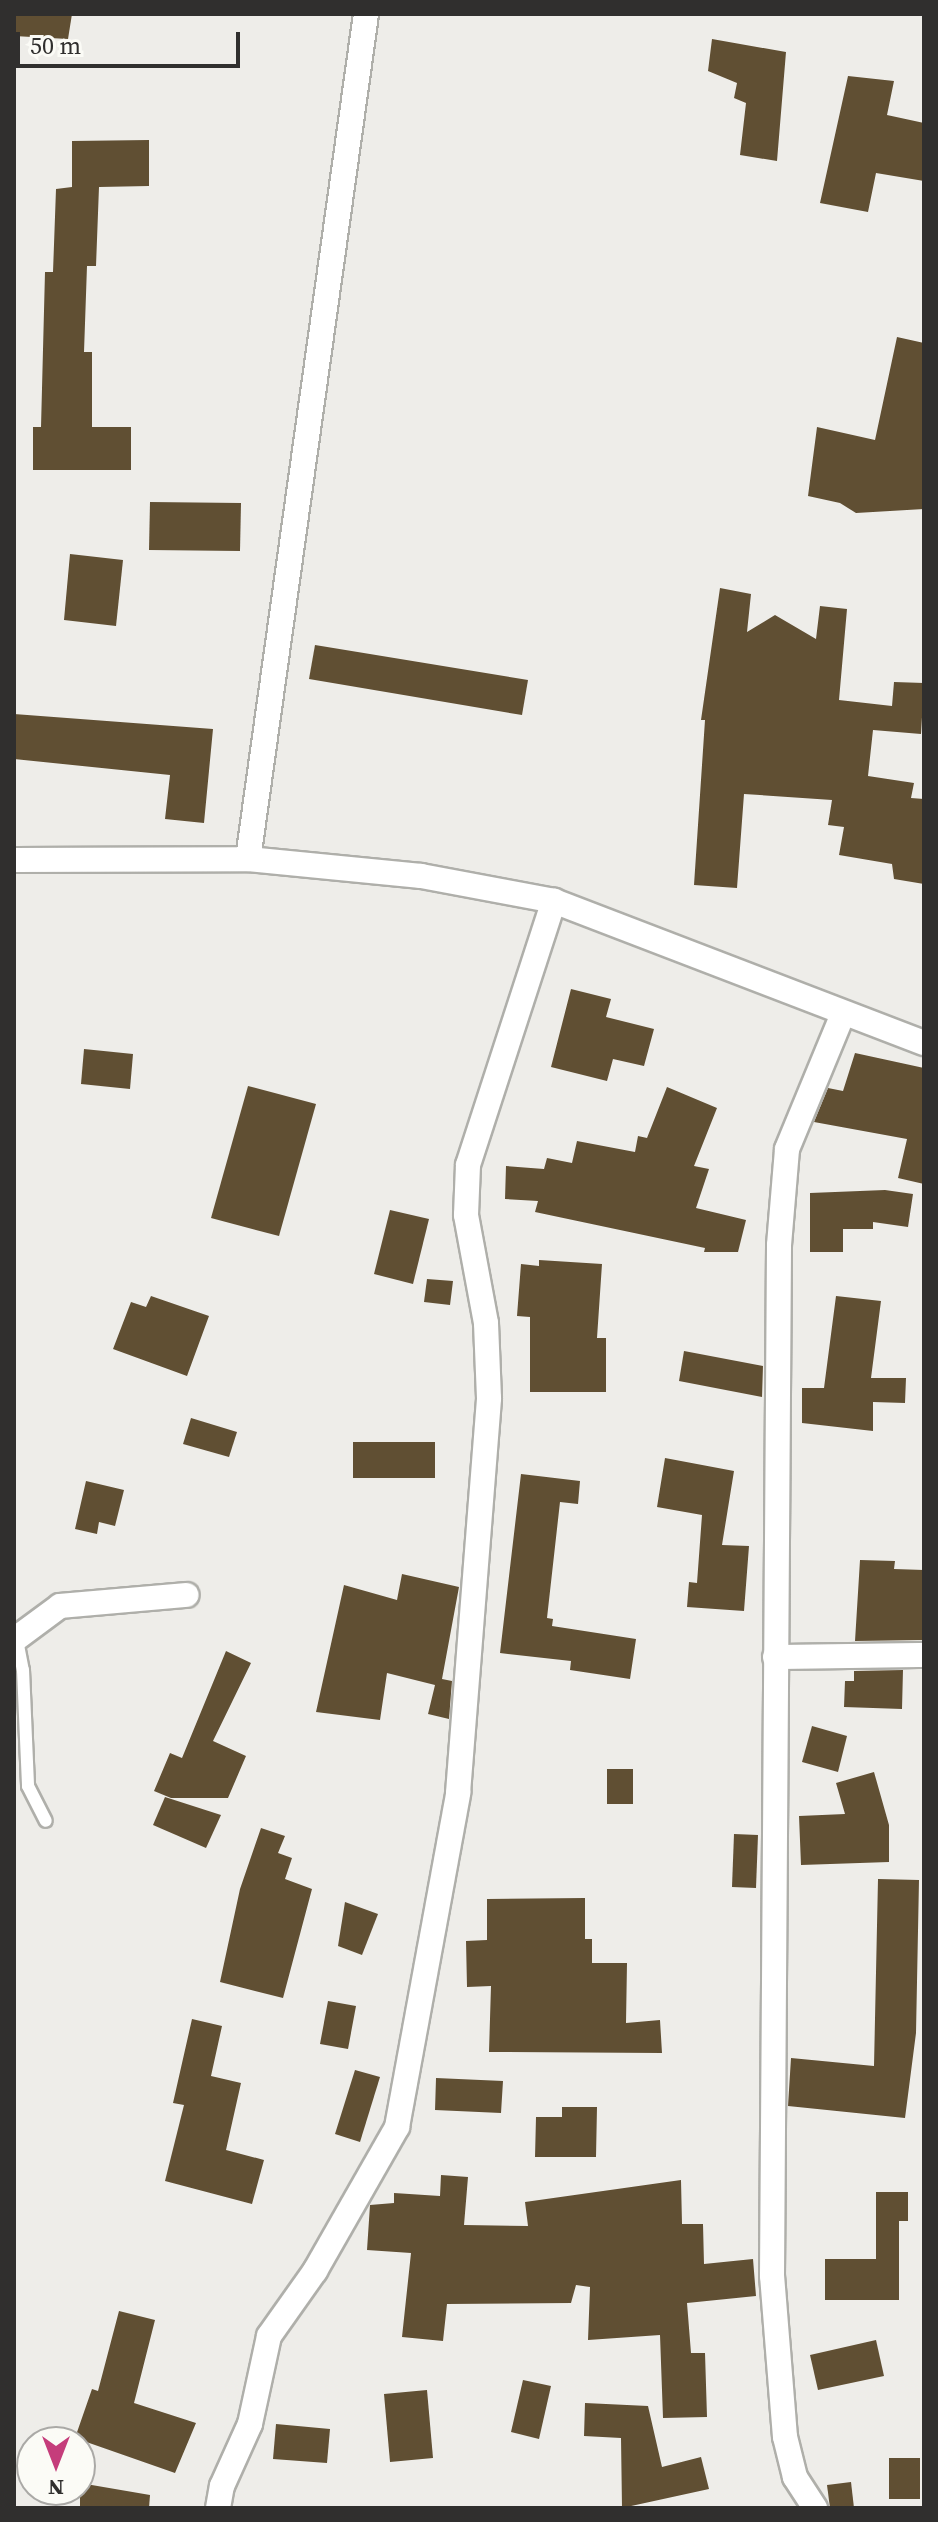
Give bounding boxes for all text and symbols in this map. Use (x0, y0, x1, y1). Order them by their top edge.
scale bar (20, 16, 244, 66)
text: 50 m (30, 29, 81, 62)
north arrow (16, 2426, 96, 2506)
text: N (48, 2473, 64, 2503)

